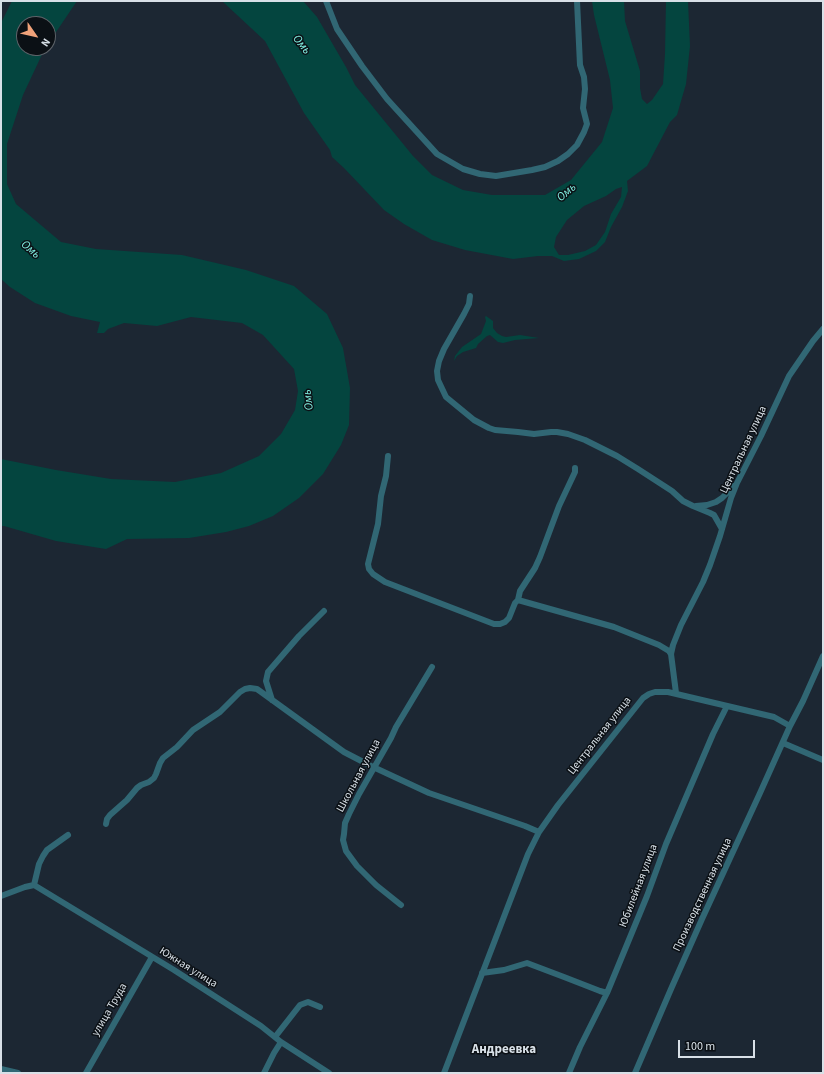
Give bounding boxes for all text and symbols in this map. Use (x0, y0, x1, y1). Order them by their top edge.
north arrow (16, 16, 56, 56)
water label: Омь (289, 32, 313, 58)
text: N (37, 35, 54, 50)
water label: Омь (554, 181, 580, 205)
water label: Омь (17, 238, 43, 262)
water label: Омь (301, 389, 317, 411)
street label: Центральная улица (718, 404, 770, 496)
street label: Центральная улица (566, 695, 634, 777)
street label: Школьная улица (334, 737, 384, 815)
street label: Производственная улица (671, 836, 735, 954)
street label: Юбилейная улица (617, 842, 661, 930)
street label: Южная улица (157, 945, 219, 991)
street label: улица Труда (90, 981, 130, 1039)
scale bar (680, 1032, 757, 1058)
text: 100 m (685, 1038, 715, 1055)
district label: Андреевка (472, 1042, 536, 1058)

